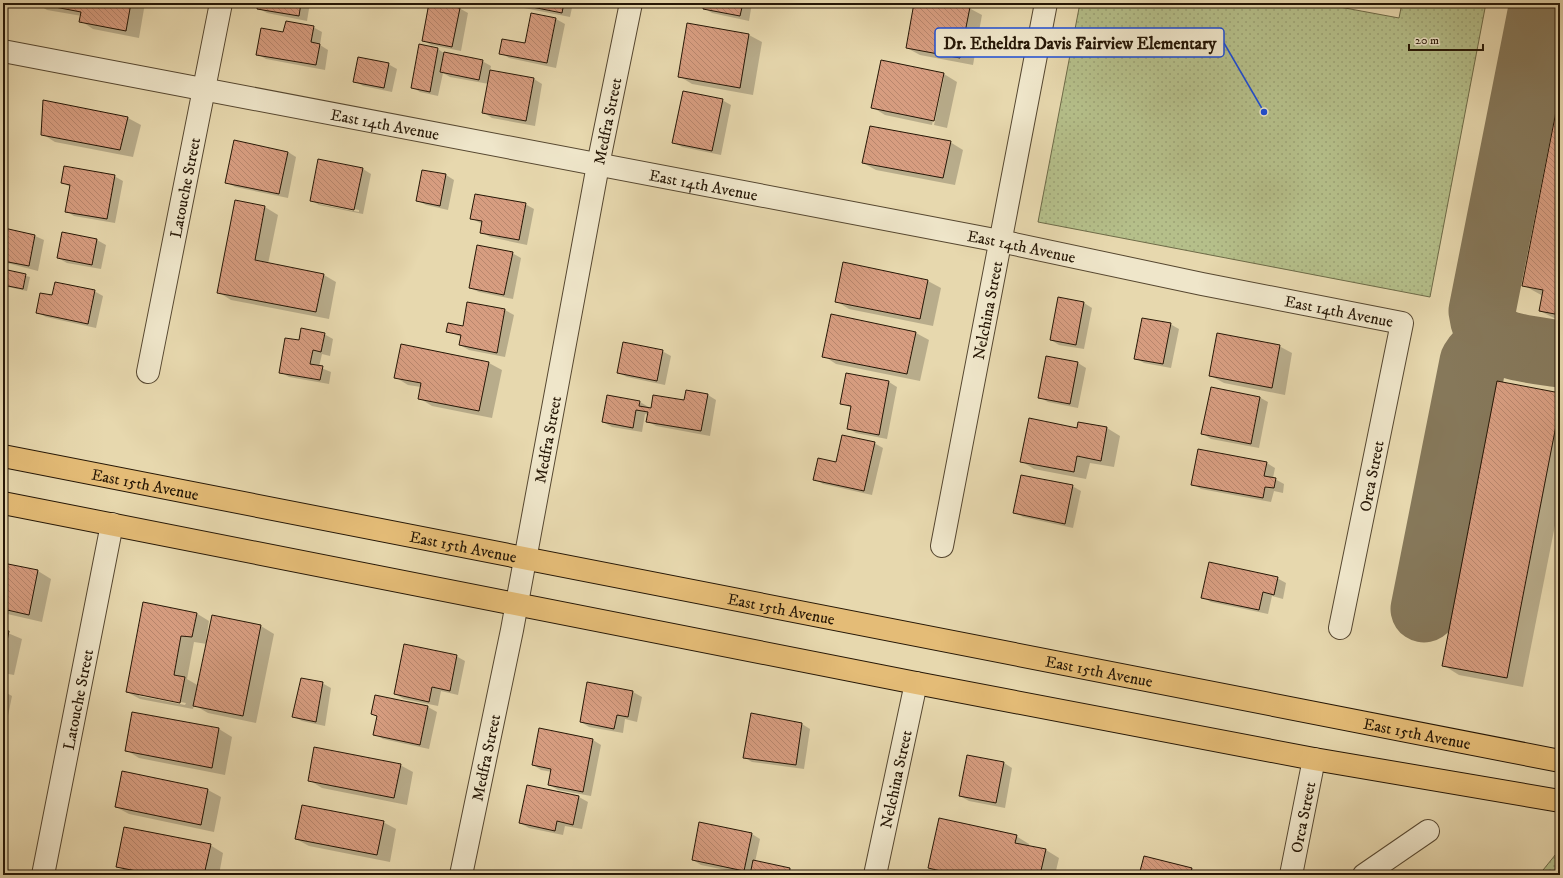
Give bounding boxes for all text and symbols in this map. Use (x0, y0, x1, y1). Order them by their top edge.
scale bar (1409, 26, 1483, 52)
callout: Dr. Etheldra Davis Fairview Elementary (935, 28, 1224, 57)
text: Dr. Etheldra Davis Fairview Elementary (944, 33, 1217, 55)
text: 20 m (1415, 33, 1439, 48)
street label: Medfra Street (589, 76, 627, 166)
street label: East 14th Avenue (329, 105, 441, 145)
street label: Latouche Street (166, 136, 205, 240)
street label: East 14th Avenue (647, 165, 760, 206)
street label: East 14th Avenue (965, 226, 1078, 268)
street label: Nelchina Street (969, 259, 1007, 361)
street label: East 14th Avenue (1283, 291, 1395, 332)
street label: Medfra Street (530, 395, 566, 485)
street label: Orca Street (1355, 439, 1389, 514)
street label: East 15th Avenue (90, 465, 201, 505)
street label: East 15th Avenue (408, 527, 519, 567)
street label: East 15th Avenue (726, 589, 837, 630)
street label: Latouche Street (59, 648, 98, 752)
street label: East 15th Avenue (1044, 651, 1155, 692)
street label: Medfra Street (468, 713, 505, 803)
street label: East 15th Avenue (1362, 714, 1473, 754)
street label: Nelchina Street (876, 728, 917, 830)
street label: Orca Street (1287, 780, 1320, 855)

